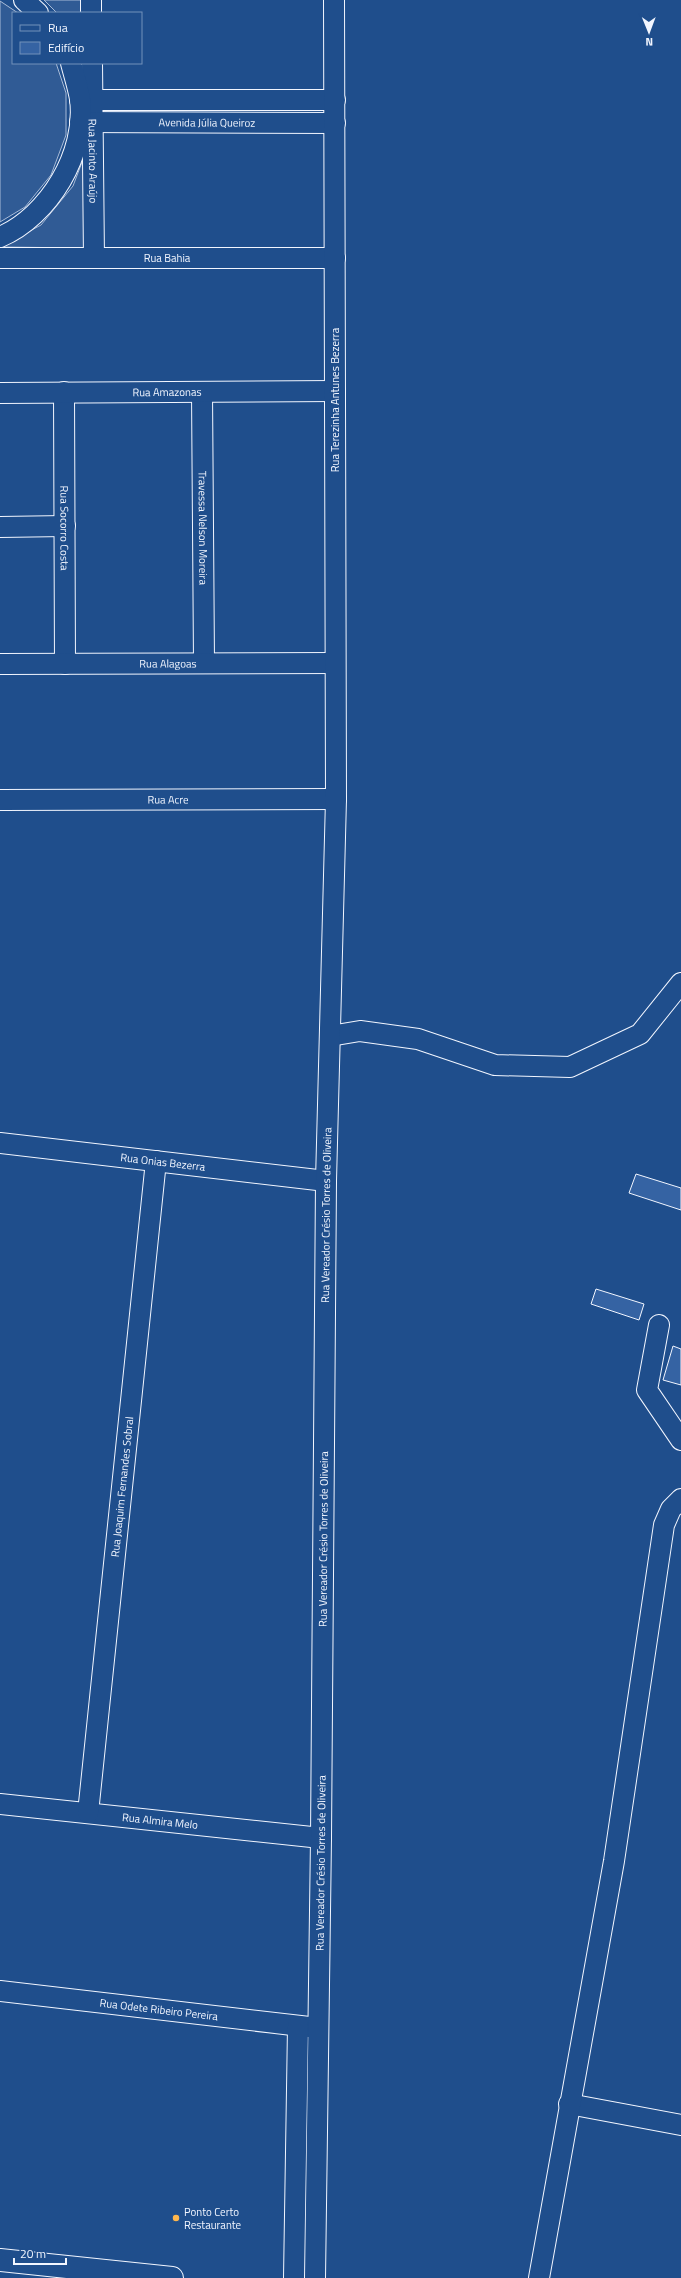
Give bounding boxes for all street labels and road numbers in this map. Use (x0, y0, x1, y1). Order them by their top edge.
street label: Avenida Júlia Queiroz (159, 114, 255, 131)
street label: Rua Jacinto Araújo (85, 119, 101, 203)
street label: Rua Bahia (144, 250, 191, 266)
street label: Rua Terezinha Antunes Bezerra (327, 327, 343, 472)
street label: Rua Amazonas (132, 384, 202, 400)
street label: Travessa Nelson Moreira (195, 471, 211, 585)
street label: Rua Socorro Costa (56, 486, 73, 571)
street label: Rua Alagoas (139, 655, 197, 672)
street label: Rua Acre (147, 791, 189, 808)
street label: Rua Vereador Crésio Torres de Oliveira (317, 1127, 335, 1303)
street label: Rua Onias Bezerra (120, 1149, 207, 1175)
street label: Rua Joaquim Fernandes Sobral (107, 1416, 137, 1558)
street label: Rua Vereador Crésio Torres de Oliveira (315, 1451, 332, 1627)
street label: Rua Vereador Crésio Torres de Oliveira (311, 1775, 329, 1951)
street label: Rua Almira Melo (121, 1809, 199, 1833)
street label: Rua Odete Ribeiro Pereira (99, 1995, 219, 2024)

